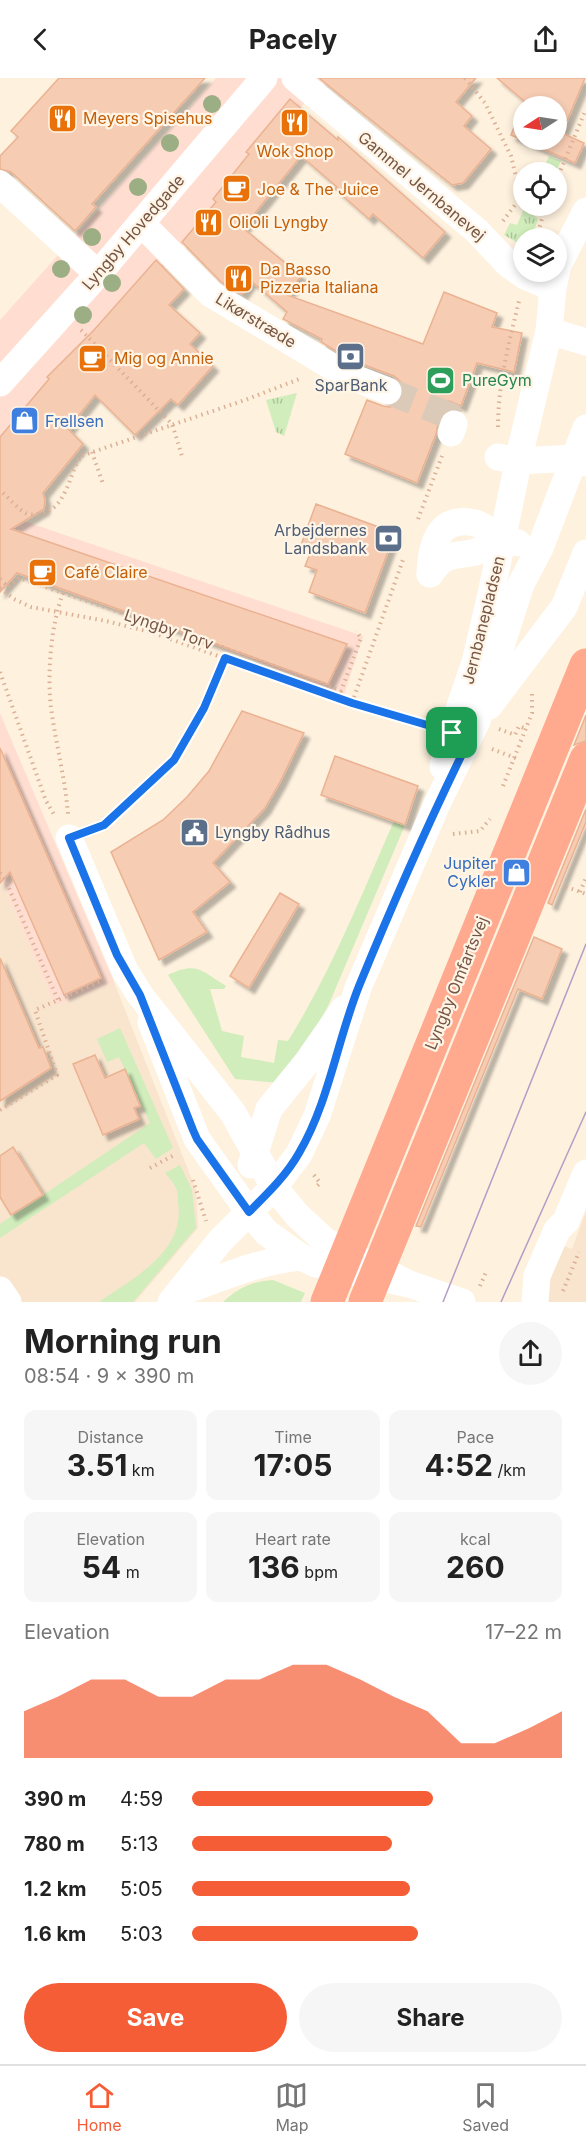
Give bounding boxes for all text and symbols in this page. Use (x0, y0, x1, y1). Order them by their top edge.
icon: back (24, 23, 57, 56)
text: Pacely (249, 23, 337, 56)
icon: share (529, 23, 562, 56)
north arrow (513, 96, 567, 150)
map controls (513, 96, 567, 282)
restaurant icon: Meyers Spisehus (46, 102, 78, 134)
restaurant icon: Wok Shop (279, 107, 311, 139)
place label: Meyers Spisehus (83, 108, 213, 128)
street label: Gammel Jernbanevej (354, 127, 490, 245)
place label: Wok Shop (257, 141, 333, 161)
button: locate (513, 162, 567, 216)
street label: Lyngby Hovedgade (78, 170, 188, 294)
cafe icon: Joe & The Juice (220, 173, 252, 205)
place label: Joe & The Juice (257, 179, 379, 199)
restaurant icon: OliOli Lyngby (192, 206, 224, 238)
place label: OliOli Lyngby (229, 212, 328, 232)
button: layers (513, 228, 567, 282)
place label: Da Basso Pizzeria Italiana (260, 259, 379, 297)
restaurant icon: Da Basso Pizzeria Italiana (223, 262, 255, 294)
street label: Likørstræde (212, 288, 300, 352)
bank icon: SparBank (335, 341, 367, 373)
cafe icon: Mig og Annie (77, 342, 109, 374)
place label: Mig og Annie (114, 348, 214, 368)
sports icon: PureGym (425, 364, 457, 396)
place label: PureGym (462, 370, 532, 390)
place label: SparBank (314, 375, 388, 395)
shop icon: Frellsen (8, 405, 40, 437)
place label: Frellsen (45, 411, 104, 431)
place label: Arbejdernes Landsbank (274, 520, 367, 558)
bank icon: Arbejdernes Landsbank (372, 523, 404, 555)
street label: Jernbanepladsen (457, 554, 509, 686)
cafe icon: Café Claire (27, 556, 59, 588)
place label: Café Claire (64, 562, 147, 582)
street label: Lyngby Torv (122, 604, 216, 654)
pin (426, 707, 477, 758)
icon: arrive (435, 716, 468, 749)
public building icon: Lyngby Rådhus (178, 816, 210, 848)
place label: Lyngby Rådhus (215, 822, 331, 842)
place label: Jupiter Cykler (443, 853, 496, 891)
shop icon: Jupiter Cykler (501, 856, 533, 888)
street label: Lyngby Omfartsvej (420, 914, 492, 1052)
text: Morning run (24, 1321, 222, 1361)
button: share (499, 1322, 562, 1385)
text: 08:54 · 9 × 390 m (24, 1364, 194, 1388)
text: Distance (78, 1427, 144, 1447)
text: Time (274, 1427, 312, 1447)
text: Pace (456, 1427, 494, 1447)
text: 3.51 (67, 1447, 127, 1483)
text: 17:05 (254, 1447, 332, 1483)
text: 4:52 (425, 1447, 493, 1483)
text: km (127, 1460, 155, 1480)
text: /km (493, 1460, 526, 1480)
text: Elevation (76, 1529, 145, 1549)
text: Heart rate (255, 1529, 331, 1549)
text: kcal (460, 1529, 491, 1549)
text: 54 (82, 1549, 121, 1585)
text: 136 (248, 1549, 300, 1585)
text: 260 (446, 1549, 505, 1585)
text: m (121, 1562, 140, 1582)
text: bpm (300, 1562, 338, 1582)
text: Elevation (24, 1620, 110, 1644)
text: 17–22 m (485, 1620, 562, 1644)
text: 390 m (24, 1787, 86, 1811)
text: 4:59 (120, 1787, 163, 1811)
text: 780 m (24, 1832, 85, 1856)
text: 5:13 (120, 1832, 158, 1856)
text: 1.2 km (24, 1877, 87, 1901)
text: 5:05 (120, 1877, 163, 1901)
text: 1.6 km (24, 1922, 86, 1946)
text: 5:03 (120, 1922, 163, 1946)
button: Save (24, 1983, 287, 2052)
button: Share (299, 1983, 562, 2052)
tab: Home (77, 2079, 122, 2135)
tab: Map (275, 2079, 309, 2135)
tab: Saved (462, 2079, 509, 2135)

